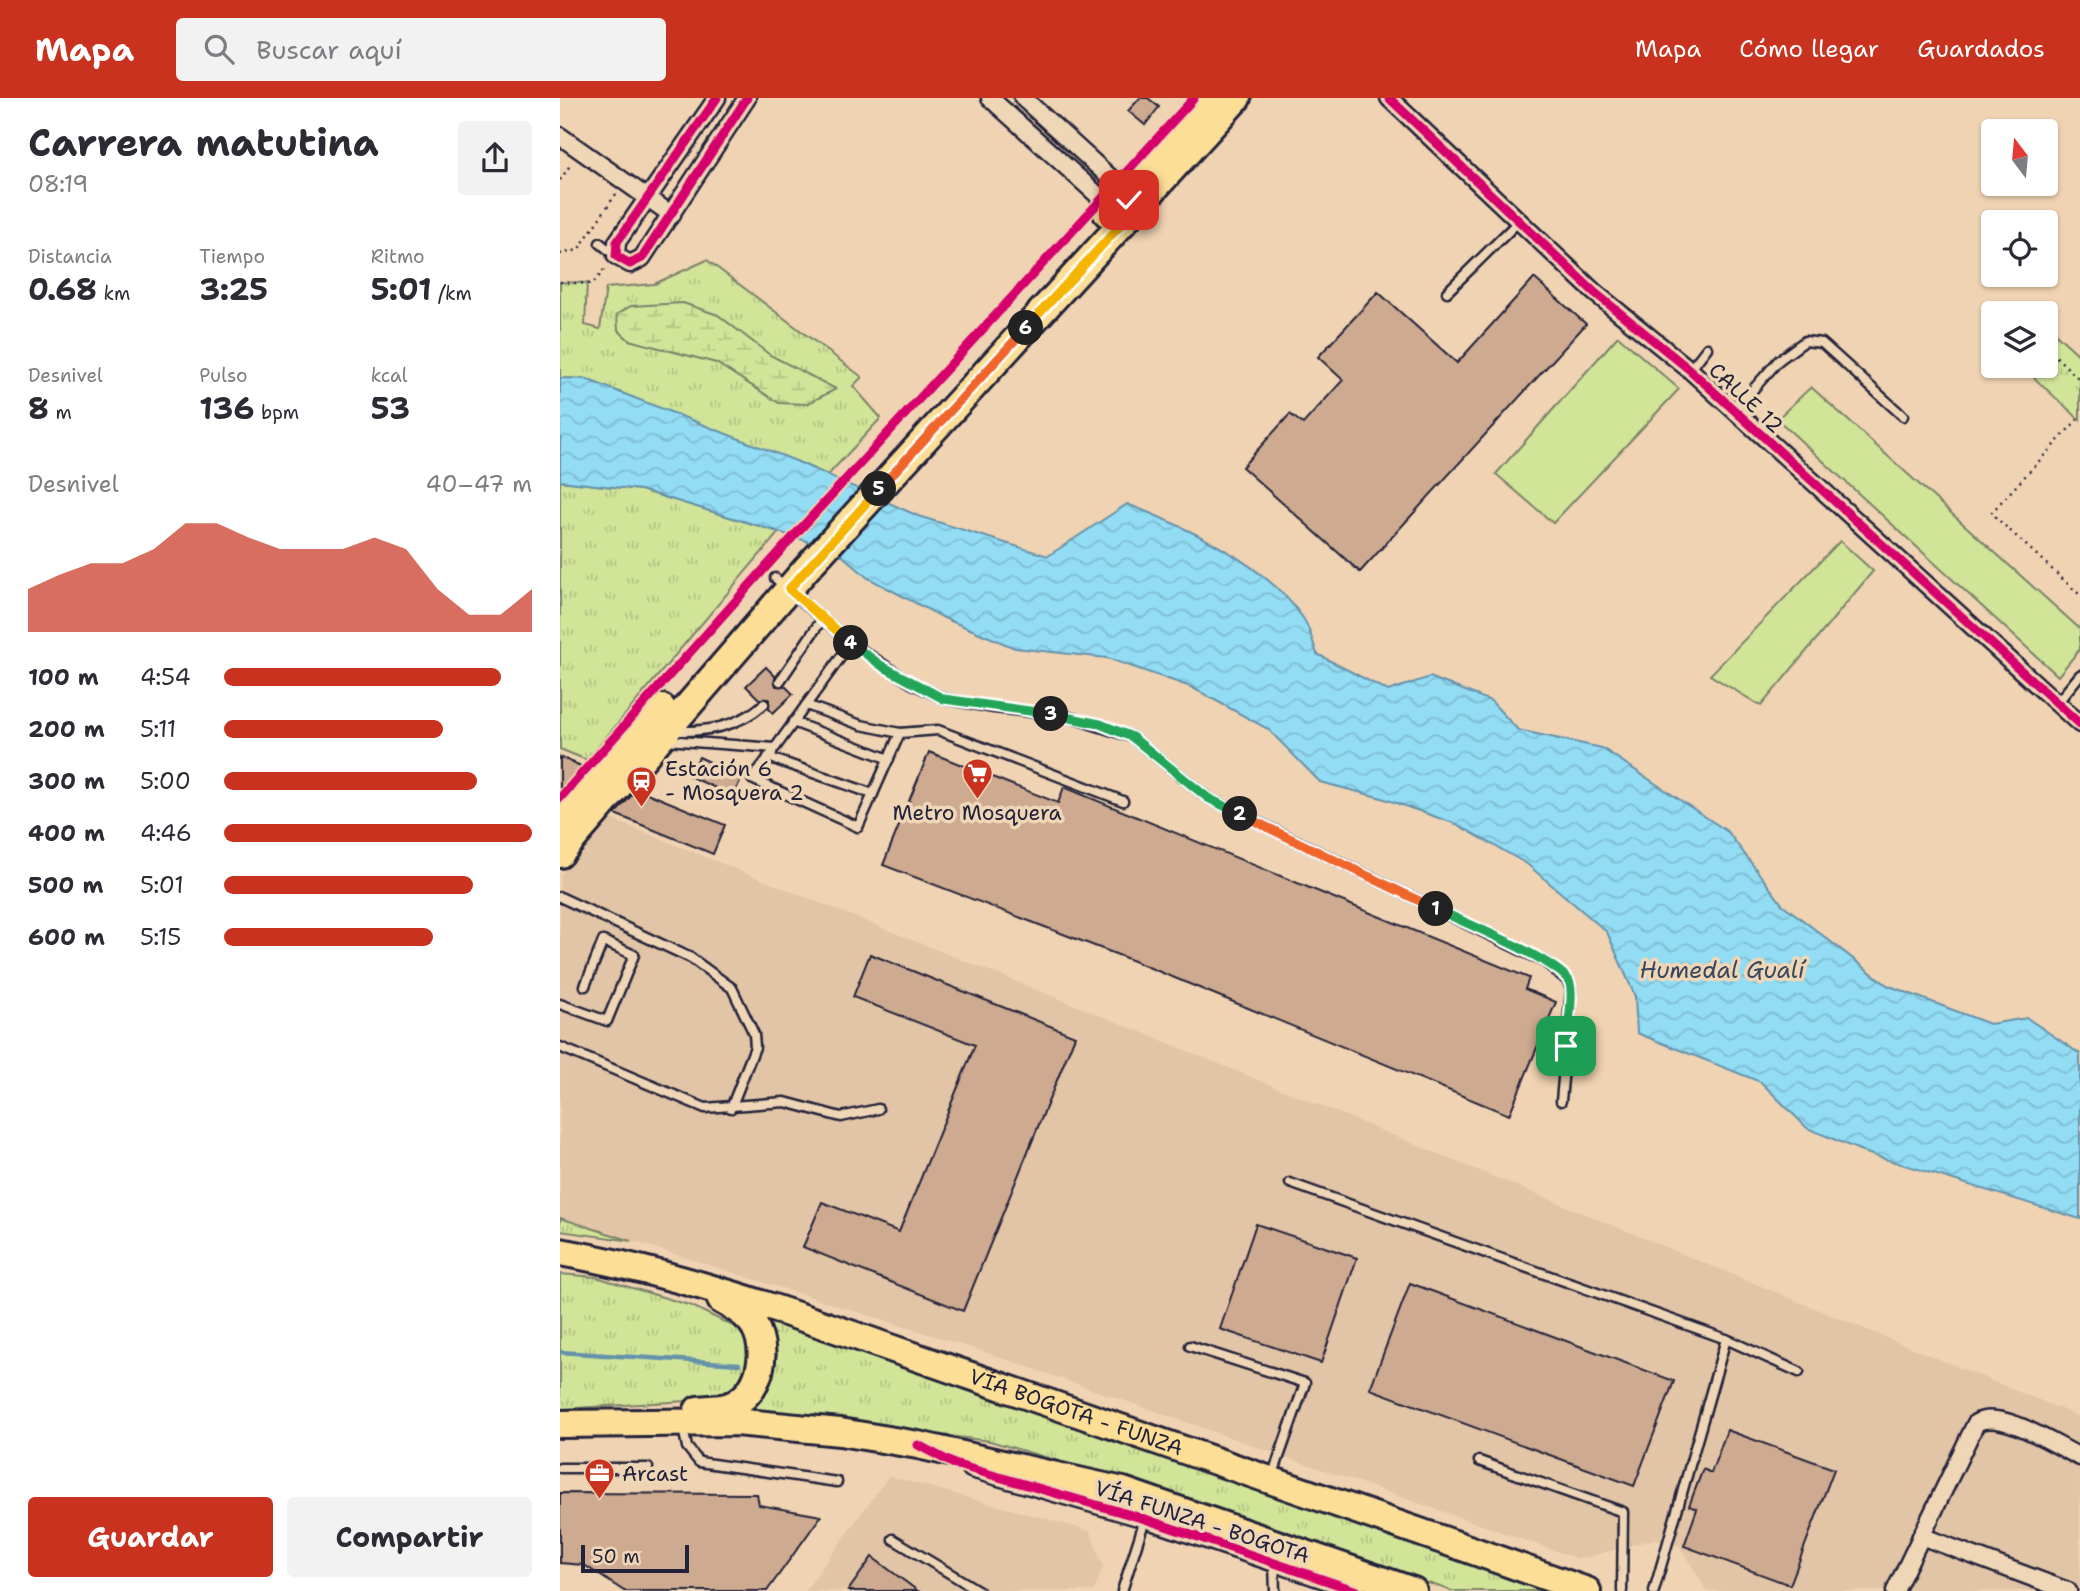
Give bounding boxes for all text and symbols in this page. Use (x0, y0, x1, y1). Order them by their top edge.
search box (176, 18, 666, 81)
text: Mapa (35, 27, 134, 72)
icon: search (200, 30, 238, 68)
text: Buscar aquí (256, 32, 402, 67)
text: Mapa (1635, 33, 1701, 65)
text: Cómo llegar (1739, 33, 1879, 65)
text: Guardados (1917, 33, 2045, 65)
text: Carrera matutina (28, 117, 379, 168)
north arrow (1981, 119, 2058, 196)
map controls (1981, 119, 2058, 378)
button: share (458, 121, 532, 195)
text: 08:19 (28, 169, 88, 199)
pin (1099, 170, 1159, 230)
icon: check (1110, 181, 1148, 219)
button: locate (1981, 210, 2058, 287)
text: Distancia (28, 244, 112, 269)
text: Tiempo (199, 244, 265, 269)
text: Ritmo (371, 244, 425, 269)
text: 0.68 (28, 269, 97, 310)
text: 3:25 (199, 269, 268, 310)
text: 5:01 (371, 269, 432, 310)
text: km (97, 281, 130, 306)
text: /km (432, 281, 472, 306)
button: layers (1981, 301, 2058, 378)
pin: 6 (1008, 310, 1044, 345)
text: 6 (1019, 315, 1032, 340)
street label: CALLE 12 (1703, 356, 1789, 440)
text: Desnivel (28, 363, 103, 388)
text: Pulso (199, 363, 248, 388)
text: kcal (371, 363, 408, 388)
text: 8 (28, 388, 49, 429)
text: 136 (199, 388, 254, 429)
text: 53 (371, 388, 410, 429)
text: m (49, 400, 72, 425)
text: bpm (254, 400, 299, 425)
text: Desnivel (28, 469, 119, 499)
text: 40–47 m (426, 469, 532, 499)
pin: 5 (862, 472, 896, 506)
text: 5 (873, 476, 884, 501)
pin: 4 (834, 626, 868, 660)
text: 4 (844, 630, 857, 655)
text: 100 m (28, 662, 99, 692)
text: 4:54 (140, 662, 191, 692)
pin: 3 (1034, 696, 1068, 732)
text: 3 (1044, 701, 1057, 726)
text: 200 m (28, 714, 105, 744)
text: 5:11 (140, 714, 176, 744)
place label: Estación 6 - Mosquera 2 (665, 755, 804, 807)
supermarket icon: Metro Mosquera (960, 756, 994, 800)
station icon: Estación 6 - Mosquera 2 (625, 764, 659, 808)
text: 300 m (28, 766, 105, 796)
text: 5:00 (140, 766, 191, 796)
pin: 2 (1222, 796, 1258, 832)
place label: Metro Mosquera (892, 799, 1062, 827)
text: 2 (1233, 801, 1246, 826)
text: 400 m (28, 818, 105, 848)
text: 4:46 (140, 818, 192, 848)
text: 500 m (28, 870, 103, 900)
text: 5:01 (140, 870, 184, 900)
pin: 1 (1418, 892, 1454, 926)
text: 1 (1431, 896, 1440, 921)
text: 600 m (28, 922, 105, 952)
text: 5:15 (140, 922, 181, 952)
water label: Humedal Gualí (1639, 955, 1807, 985)
pin (1536, 1016, 1596, 1076)
icon: arrive (1547, 1027, 1585, 1065)
street label: VÍA BOGOTA - FUNZA (966, 1362, 1187, 1462)
office icon: Arcast (582, 1457, 616, 1501)
place label: Arcast (622, 1460, 688, 1488)
street label: VÍA FUNZA - BOGOTA (1091, 1473, 1313, 1570)
button: Guardar (28, 1497, 273, 1577)
button: Compartir (287, 1497, 532, 1577)
scale bar (581, 1542, 690, 1574)
text: 50 m (592, 1544, 640, 1569)

